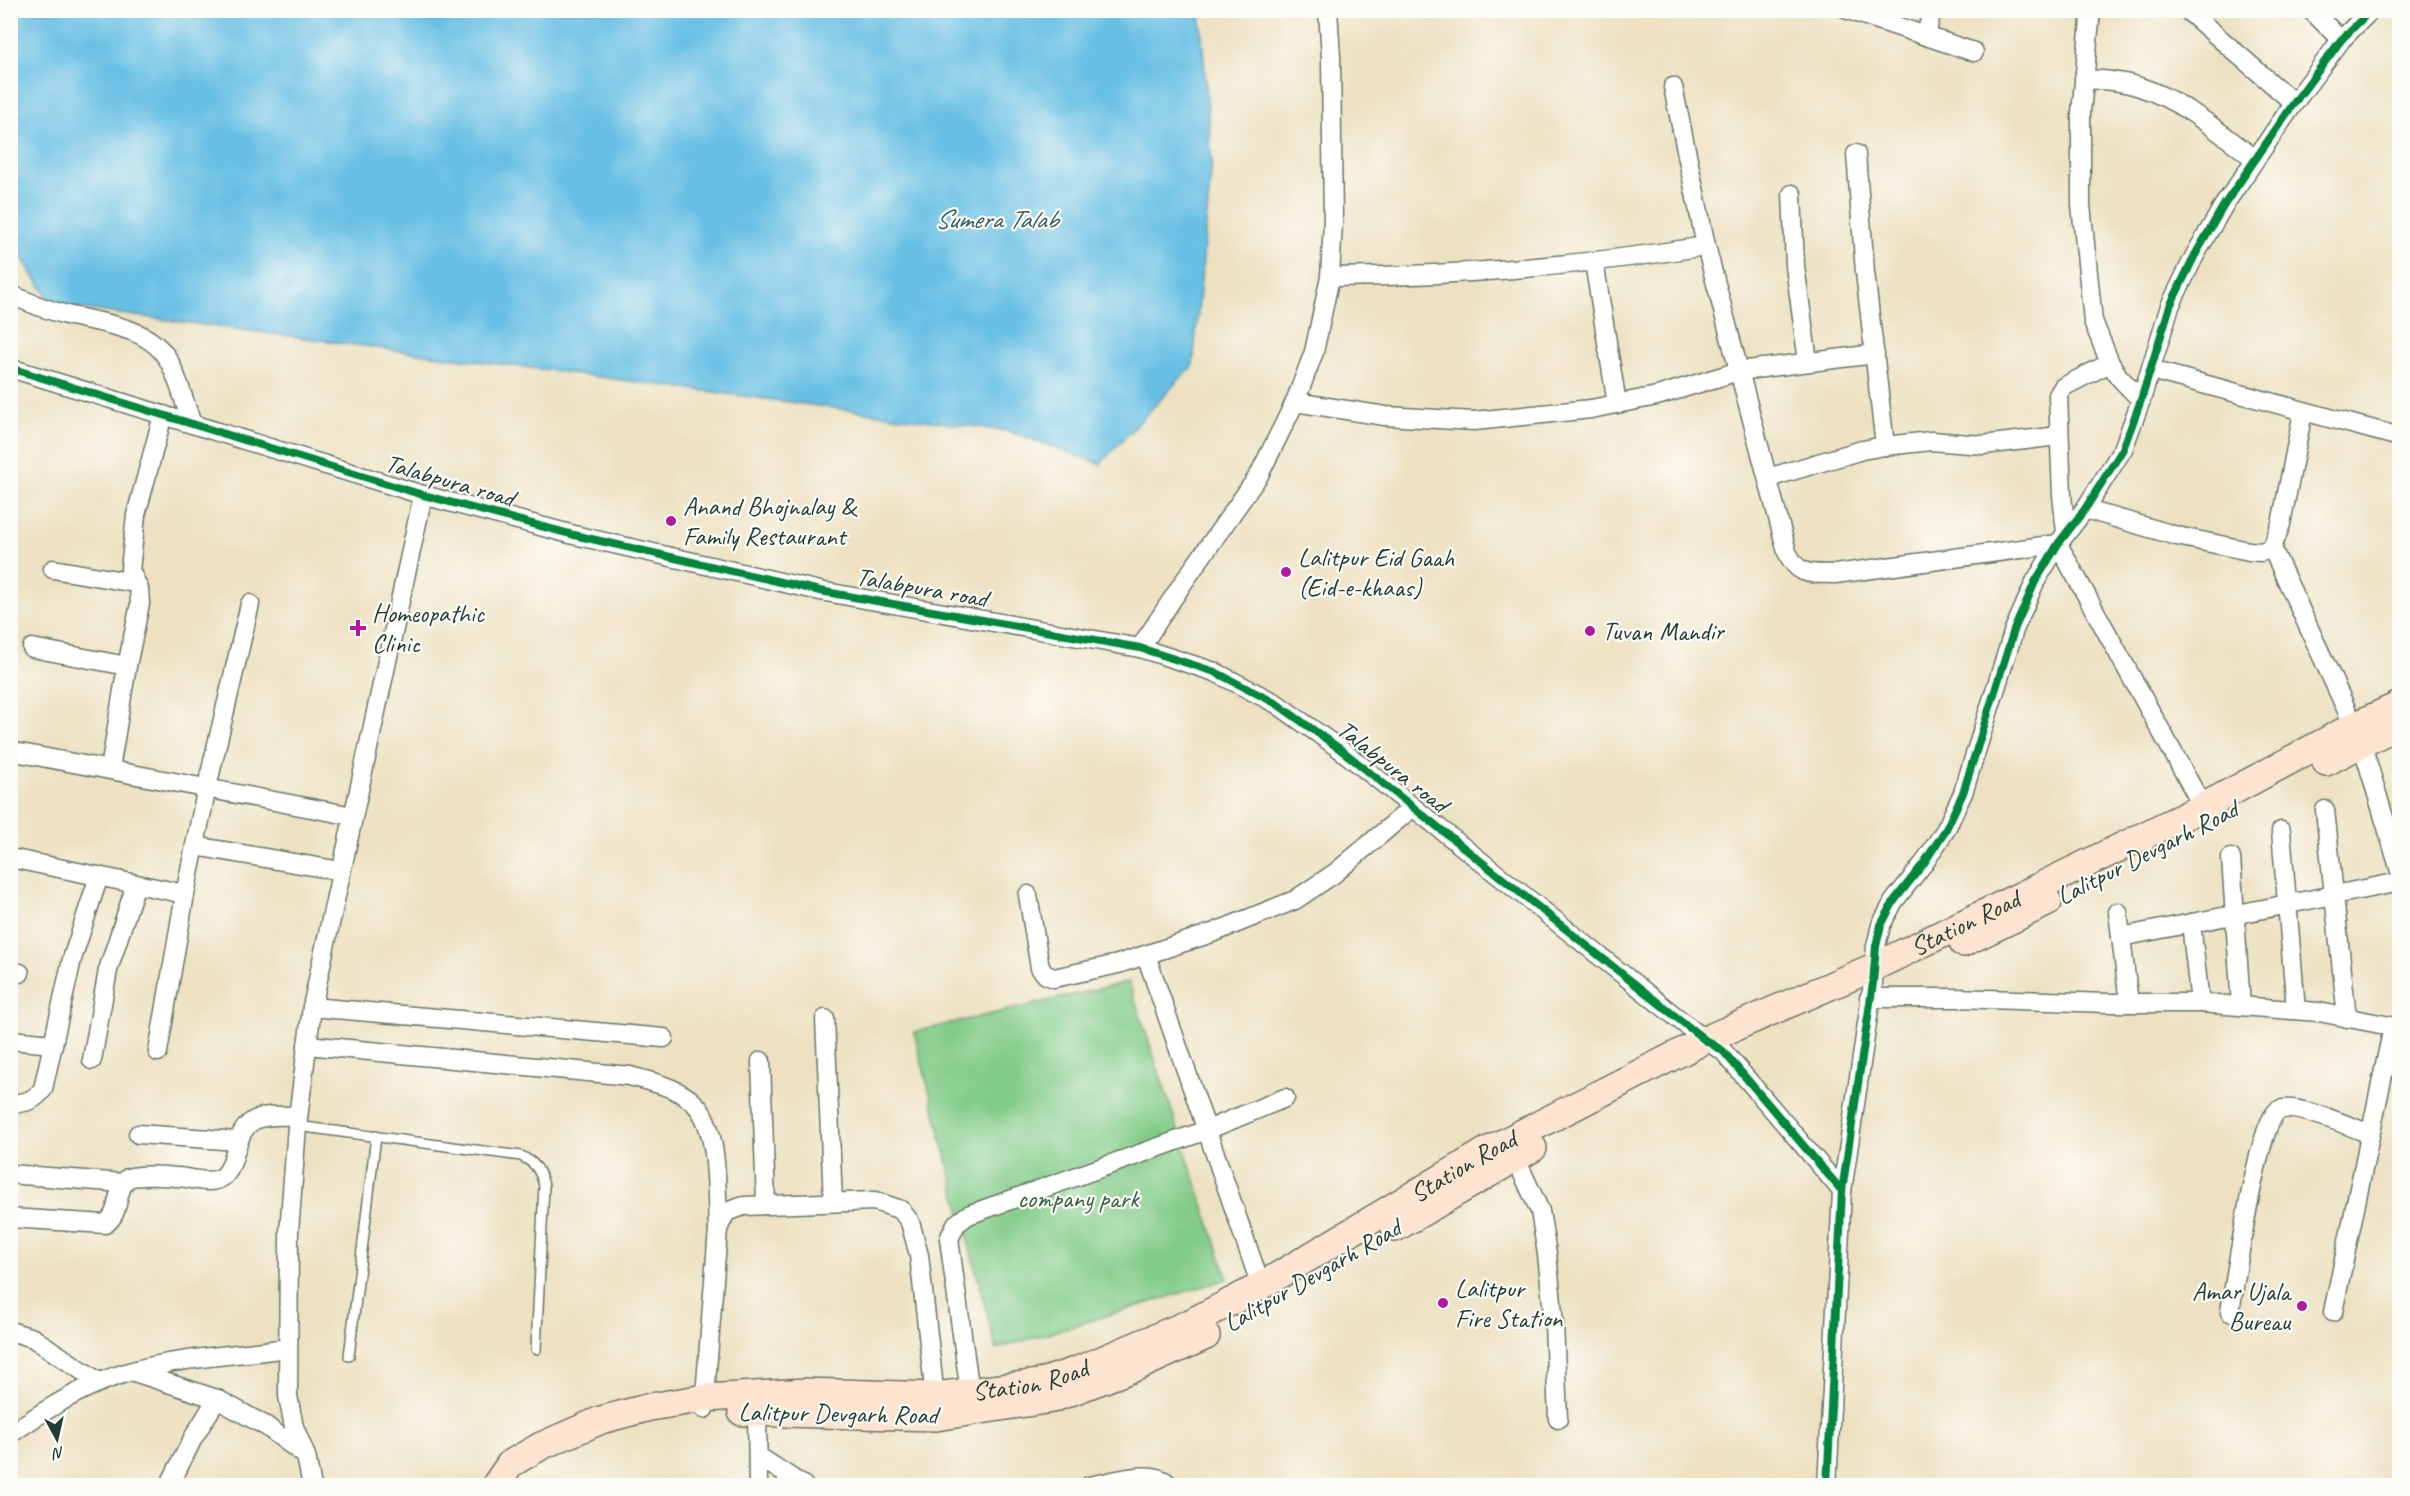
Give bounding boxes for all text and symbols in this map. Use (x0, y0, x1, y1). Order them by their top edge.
water label: Sumera Talab (935, 202, 1061, 236)
street label: Talabpura road (381, 446, 522, 516)
place label: Anand Bhojnalay & Family Restaurant (683, 490, 858, 553)
marker: Anand Bhojnalay & Family Restaurant (664, 514, 678, 528)
place label: Lalitpur Eid Gaah (Eid-e-khaas) (1298, 541, 1455, 604)
street label: Talabpura road (854, 560, 994, 616)
marker: Lalitpur Eid Gaah (Eid-e-khaas) (1279, 565, 1293, 579)
place label: Homeopathic Clinic (372, 597, 485, 660)
place label: Tuvan Mandir (1602, 615, 1725, 648)
marker: Homeopathic Clinic (349, 619, 367, 637)
marker: Tuvan Mandir (1583, 624, 1597, 638)
street label: Talabpura road (1330, 713, 1458, 823)
street label: Lalitpur Devgarh Road (2051, 791, 2247, 912)
street label: Station Road (1905, 881, 2028, 964)
street label: Station Road (1404, 1121, 1525, 1210)
park label: company park (1018, 1182, 1140, 1215)
street label: Lalitpur Devgarh Road (1218, 1209, 1410, 1340)
place label: Lalitpur Fire Station (1455, 1272, 1564, 1335)
place label: Amar Ujala Bureau (2192, 1275, 2292, 1338)
marker: Lalitpur Fire Station (1436, 1296, 1450, 1310)
marker: Amar Ujala Bureau (2295, 1299, 2309, 1313)
street label: Station Road (971, 1350, 1097, 1408)
street label: Lalitpur Devgarh Road (738, 1395, 942, 1432)
north arrow (27, 1409, 87, 1469)
text: N (50, 1442, 65, 1464)

